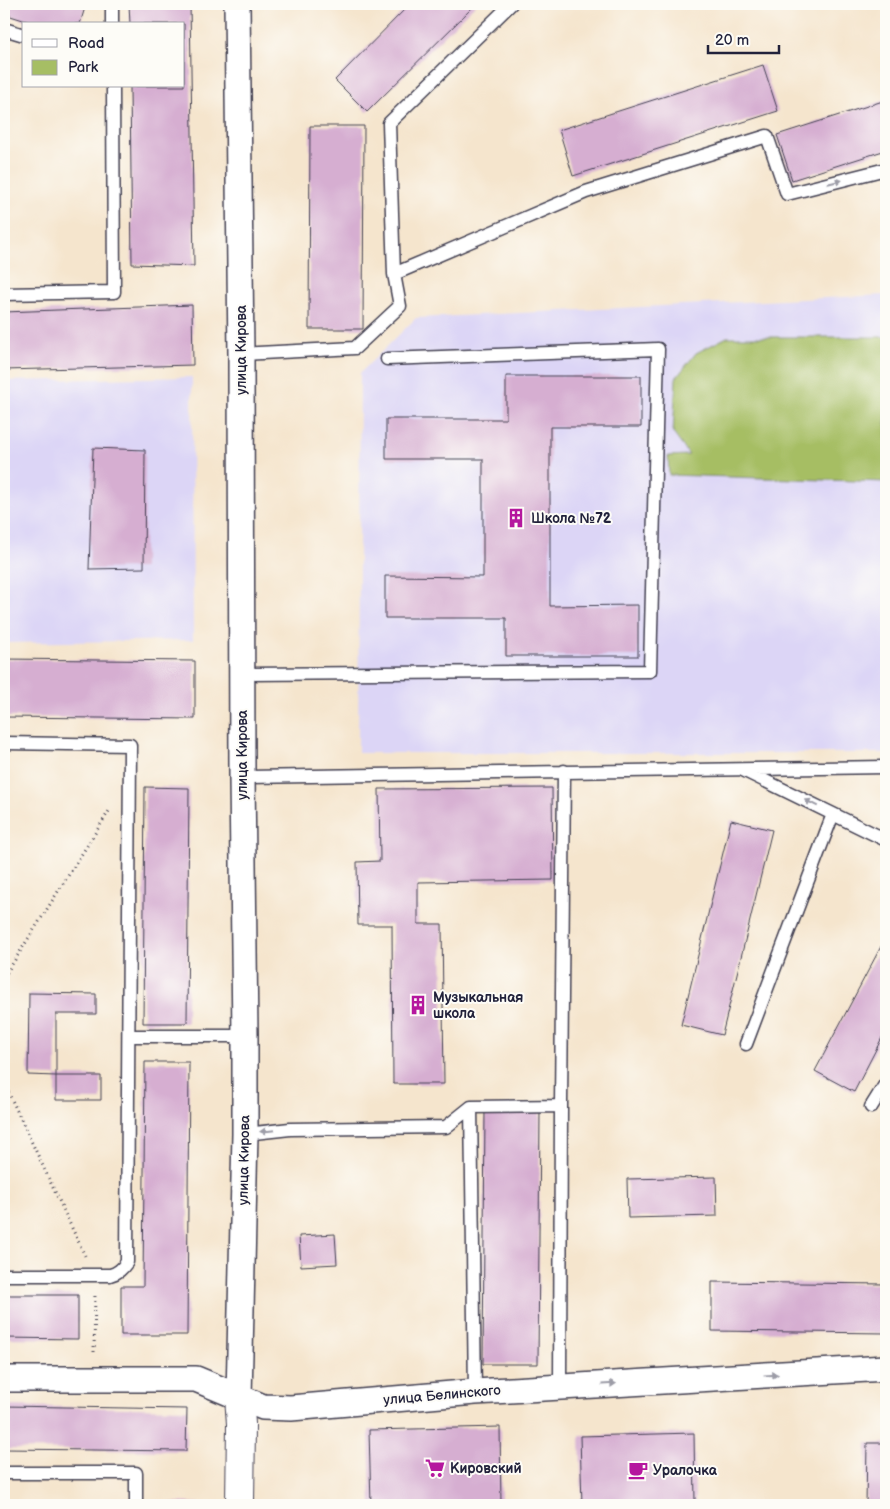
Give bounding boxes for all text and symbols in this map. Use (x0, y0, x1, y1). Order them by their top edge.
legend (22, 22, 185, 88)
scale bar (708, 22, 779, 54)
text: 20 m (715, 31, 749, 50)
text: Road (68, 34, 104, 53)
text: Park (68, 58, 99, 77)
one-way arrow (827, 178, 842, 186)
street label: улица Кирова (233, 304, 250, 395)
building icon: Школа №72 (505, 507, 527, 529)
place label: Школа №72 (531, 510, 612, 527)
street label: улица Кирова (234, 709, 251, 800)
one-way arrow (804, 799, 818, 807)
place label: Музыкальная школа (433, 989, 523, 1022)
building icon: Музыкальная школа (407, 994, 429, 1016)
street label: улица Кирова (235, 1114, 253, 1205)
one-way arrow (259, 1128, 275, 1136)
one-way arrow (764, 1370, 780, 1378)
one-way arrow (601, 1380, 617, 1388)
street label: улица Белинского (383, 1381, 501, 1409)
supermarket icon: Кировский (424, 1457, 446, 1479)
cafe icon: Уралочка (627, 1459, 649, 1481)
place label: Кировский (450, 1460, 521, 1477)
place label: Уралочка (653, 1462, 718, 1479)

